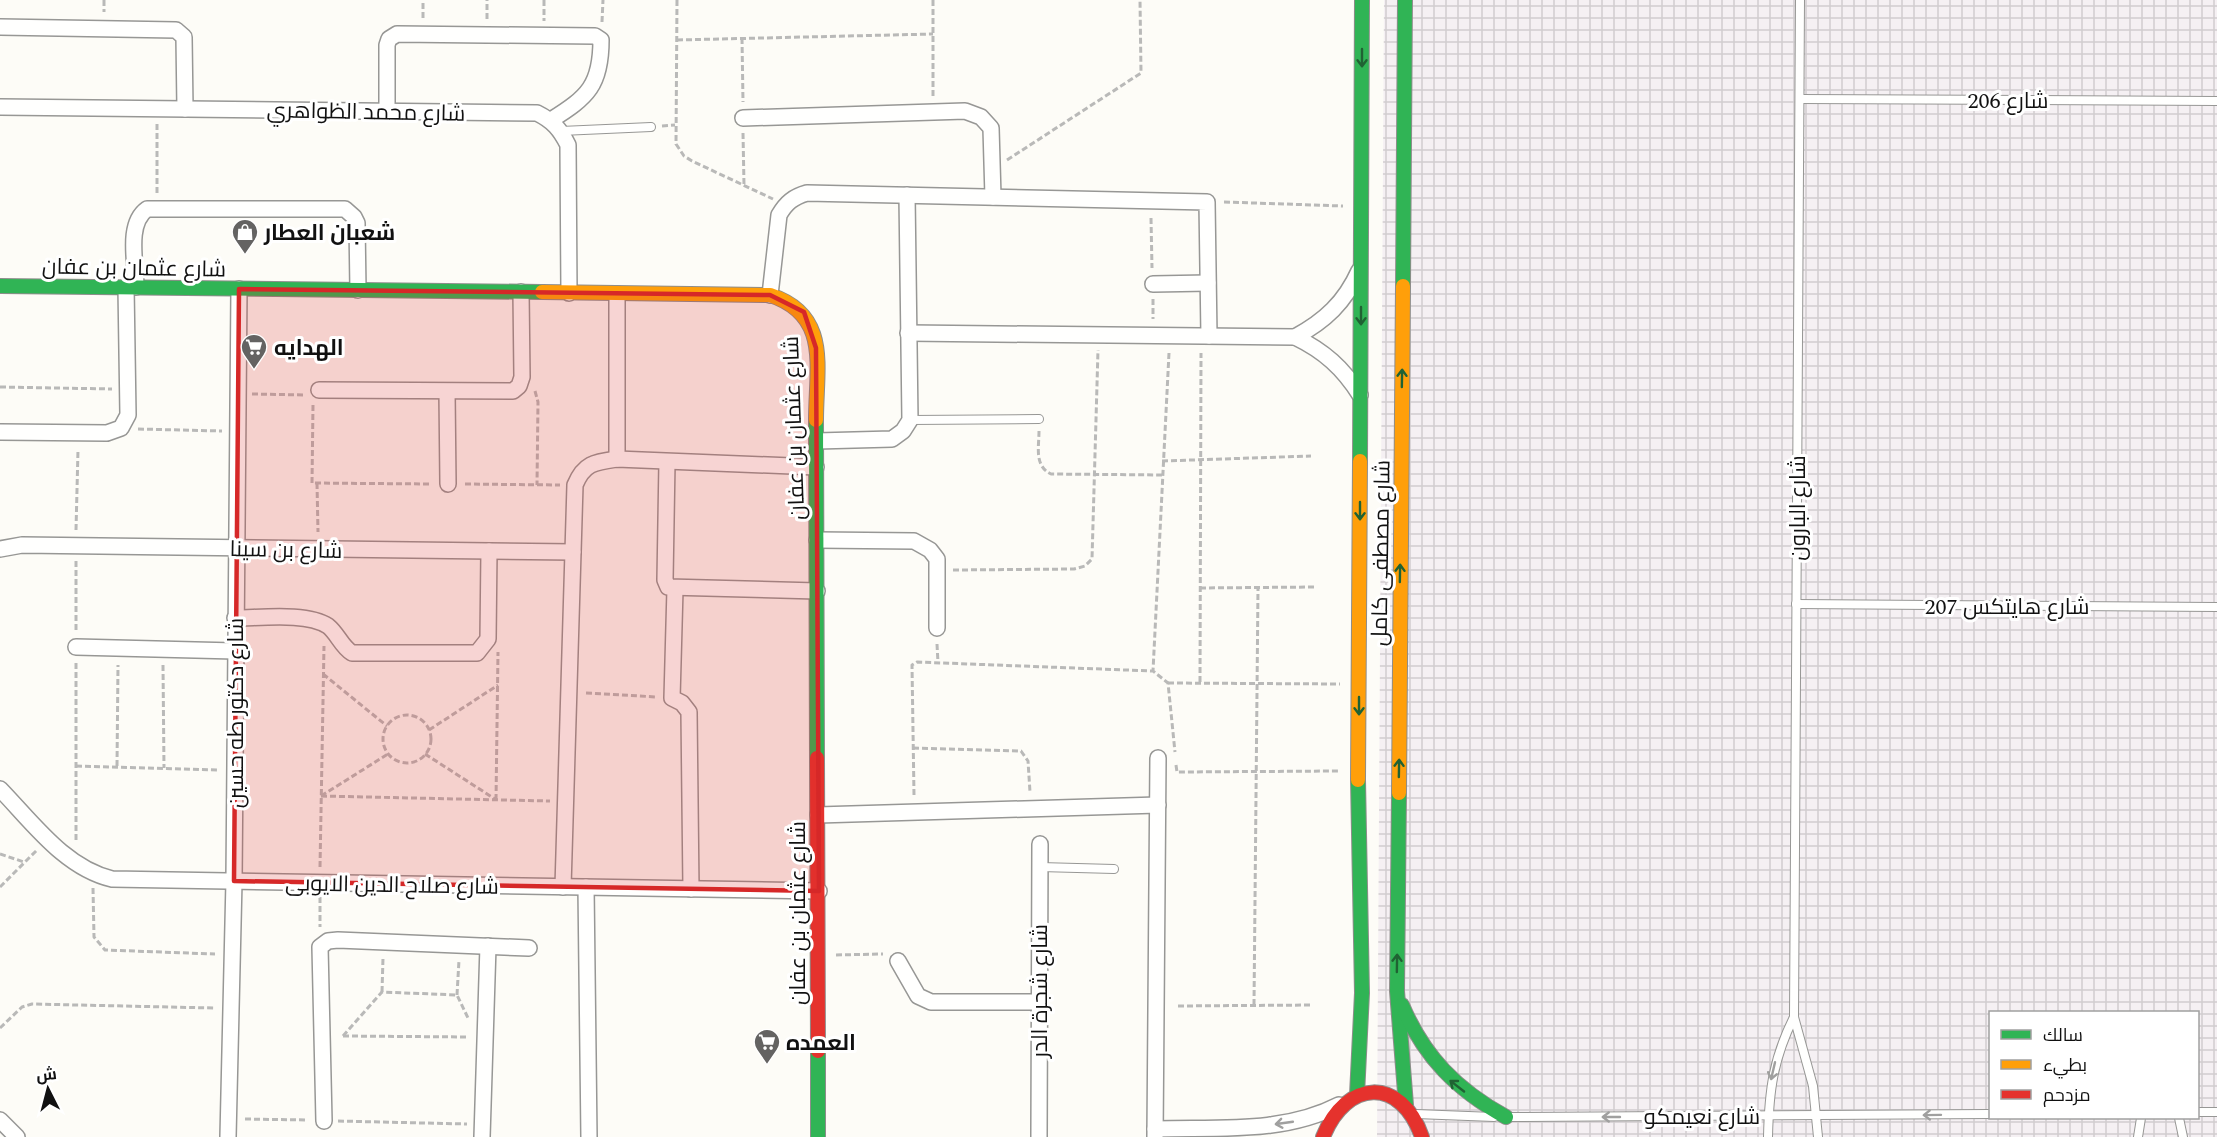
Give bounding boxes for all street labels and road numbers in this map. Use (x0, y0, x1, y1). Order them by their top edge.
street label: شارع 206 (1967, 85, 2049, 118)
street label: شارع محمد الظواهري (266, 94, 466, 131)
street label: شارع عثمان بن عفان (42, 250, 226, 287)
street label: شارع عثمان بن عفان (775, 335, 814, 521)
street label: شارع البارون (1782, 455, 1815, 561)
street label: شارع مصطفى كامل (1363, 460, 1400, 646)
street label: شارع بن سينا (229, 533, 343, 568)
street label: شارع هايتكس 207 (1925, 591, 2089, 624)
street label: شارع دكتور طه حسين (220, 618, 253, 808)
street label: شارع عثمان بن عفان (782, 821, 815, 1005)
street label: شارع صلاح الدين الايوبى (285, 867, 499, 904)
street label: شارع شجرة الدر (1024, 924, 1057, 1060)
street label: شارع نعيمكو (1644, 1101, 1760, 1134)

